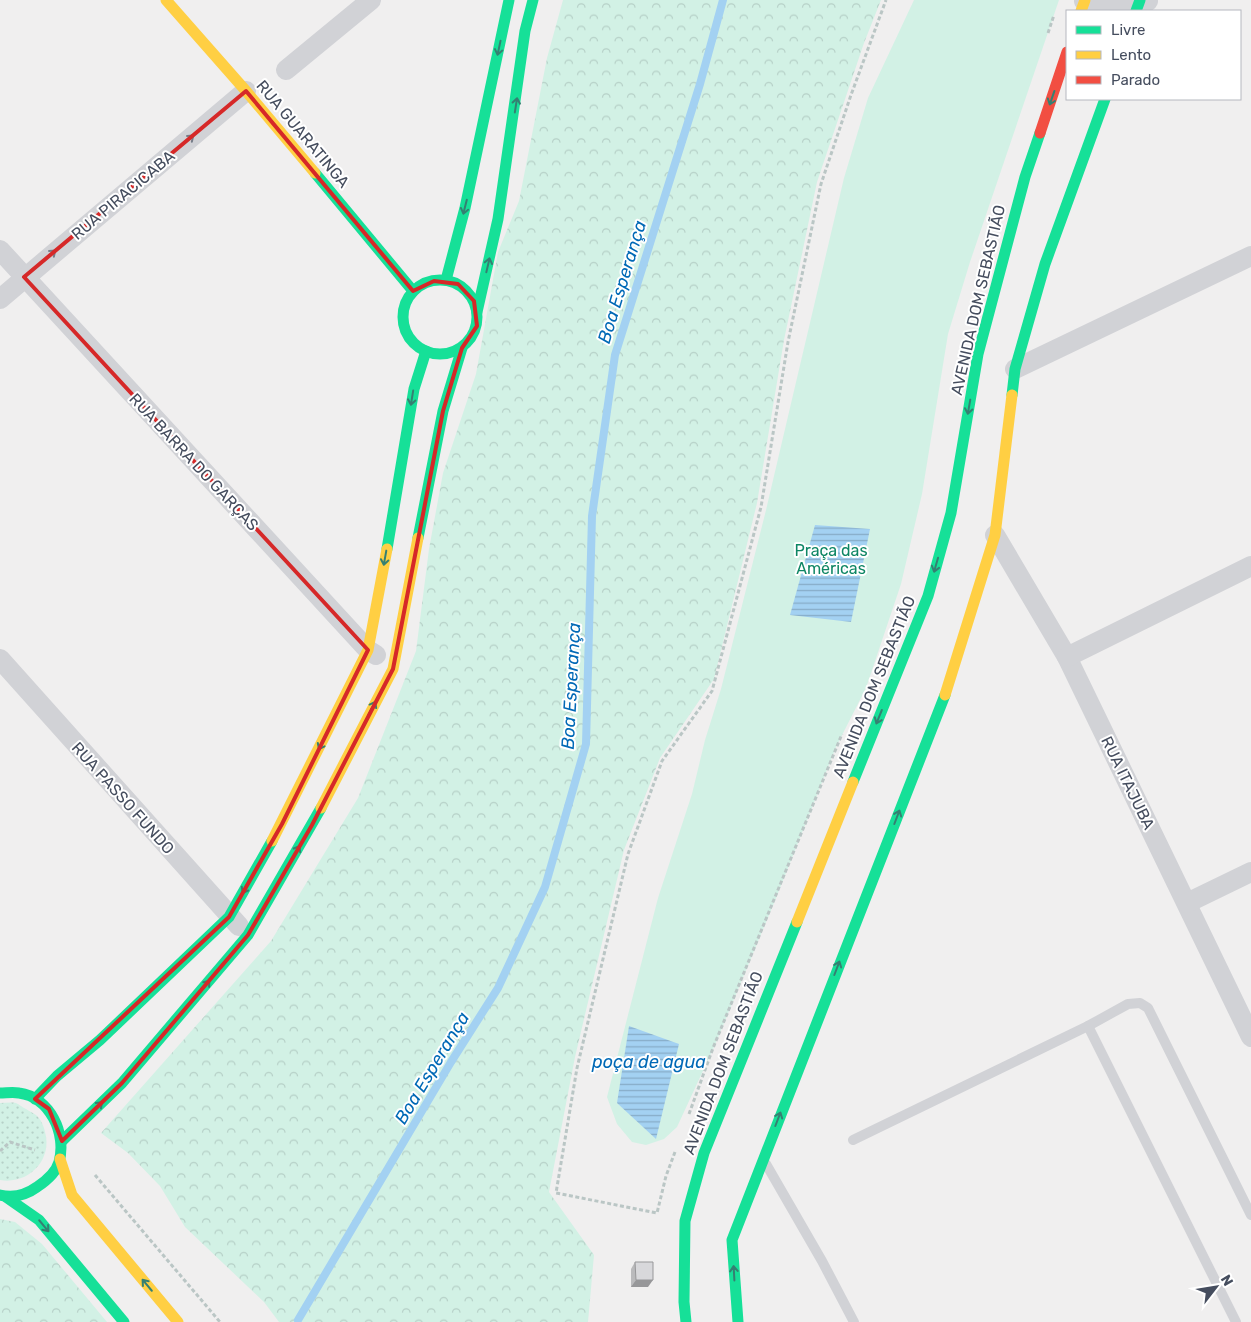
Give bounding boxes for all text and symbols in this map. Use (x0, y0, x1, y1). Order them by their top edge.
legend (1066, 10, 1241, 100)
text: Livre (1111, 21, 1145, 39)
one-way arrow (494, 39, 503, 55)
text: Lento (1111, 46, 1151, 64)
text: Parado (1111, 71, 1160, 89)
street label: RUA GUARATINGA (252, 76, 354, 192)
one-way arrow (1046, 89, 1056, 105)
one-way arrow (511, 97, 521, 113)
one-way arrow (181, 134, 194, 145)
street label: RUA PIRACICABA (68, 146, 179, 244)
one-way arrow (460, 198, 469, 214)
street label: AVENIDA DOM SEBASTIÃO (947, 203, 1009, 397)
water label: Boa Esperança (593, 218, 651, 346)
one-way arrow (43, 250, 56, 261)
one-way arrow (484, 257, 493, 273)
street label: RUA BARRA DO GARÇAS (125, 389, 263, 535)
one-way arrow (407, 390, 417, 406)
one-way arrow (964, 398, 974, 414)
park label: Praça das Américas (794, 541, 868, 578)
one-way arrow (380, 550, 390, 566)
one-way arrow (931, 557, 941, 573)
street label: AVENIDA DOM SEBASTIÃO (829, 593, 919, 781)
water label: Boa Esperança (557, 622, 585, 750)
one-way arrow (368, 702, 378, 716)
one-way arrow (874, 709, 883, 724)
street label: RUA ITAJUBA (1097, 733, 1159, 833)
one-way arrow (317, 735, 326, 750)
street label: RUA PASSO FUNDO (68, 738, 178, 858)
one-way arrow (892, 810, 902, 825)
one-way arrow (291, 844, 301, 859)
one-way arrow (241, 879, 251, 894)
one-way arrow (833, 961, 842, 976)
street label: AVENIDA DOM SEBASTIÃO (679, 969, 767, 1157)
one-way arrow (200, 980, 211, 993)
water label: Boa Esperança (390, 1008, 474, 1128)
water label: poça de agua (591, 1051, 706, 1073)
one-way arrow (91, 1101, 103, 1113)
one-way arrow (774, 1112, 783, 1127)
one-way arrow (39, 1220, 50, 1233)
north arrow (1191, 1262, 1241, 1312)
one-way arrow (729, 1266, 738, 1282)
text: N (1217, 1272, 1237, 1289)
one-way arrow (141, 1278, 152, 1291)

